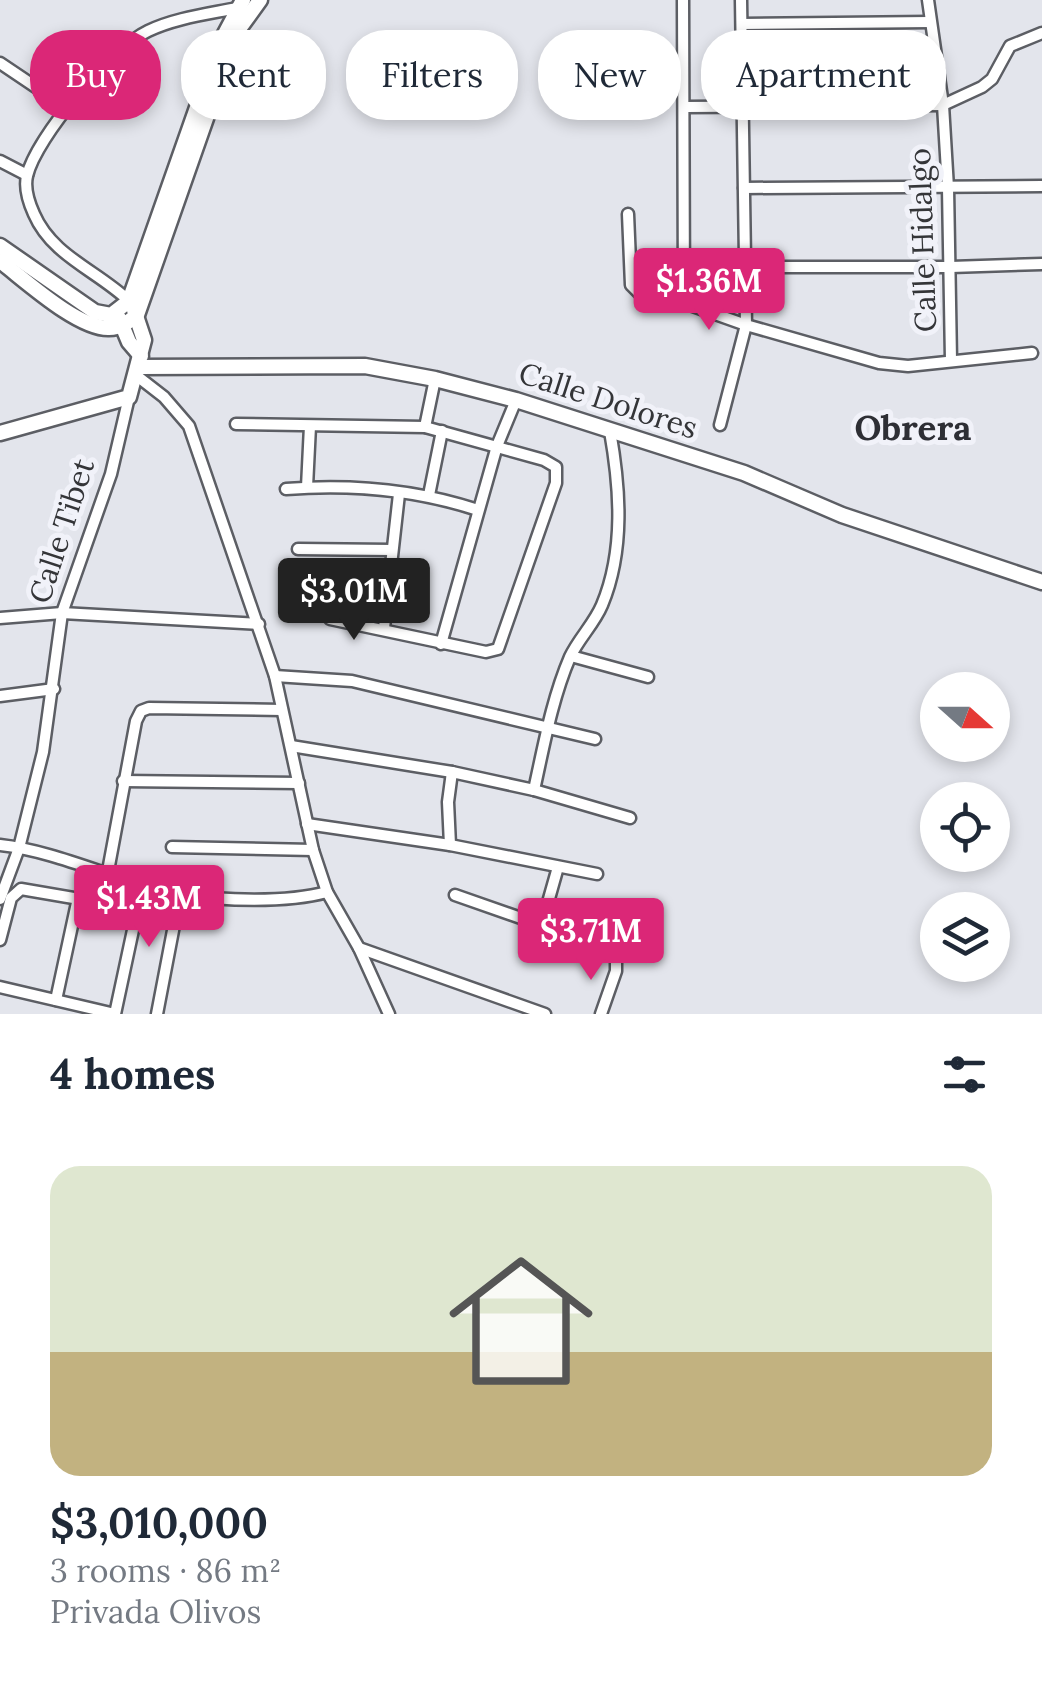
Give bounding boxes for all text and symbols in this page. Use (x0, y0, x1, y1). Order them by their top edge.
chip: Buy (30, 30, 161, 120)
chip: Rent (181, 30, 326, 120)
chip: Filters (346, 30, 518, 120)
chip: New (538, 30, 681, 120)
chip: Apartment (701, 30, 946, 120)
street label: Calle Hidalgo (900, 147, 945, 333)
pin: $1.36M (628, 248, 790, 333)
text: $1.36M (656, 260, 762, 301)
street label: Calle Dolores (514, 353, 702, 447)
district label: Obrera (855, 405, 971, 450)
street label: Calle Tibet (20, 453, 102, 608)
pin: $3.01M (273, 558, 435, 643)
text: $3.01M (300, 570, 408, 611)
north arrow (920, 672, 1010, 762)
map controls (920, 672, 1010, 982)
button: locate (920, 782, 1010, 872)
pin: $1.43M (68, 865, 230, 950)
text: $1.43M (96, 877, 202, 918)
button: layers (920, 892, 1010, 982)
pin: $3.71M (510, 898, 672, 983)
text: $3.71M (540, 910, 642, 951)
text: 4 homes (50, 1047, 215, 1101)
icon: filters (937, 1047, 992, 1102)
icon: home (431, 1231, 611, 1411)
text: $3,010,000 (50, 1496, 268, 1550)
text: 3 rooms · 86 m² (50, 1550, 281, 1591)
text: Privada Olivos (50, 1591, 261, 1632)

